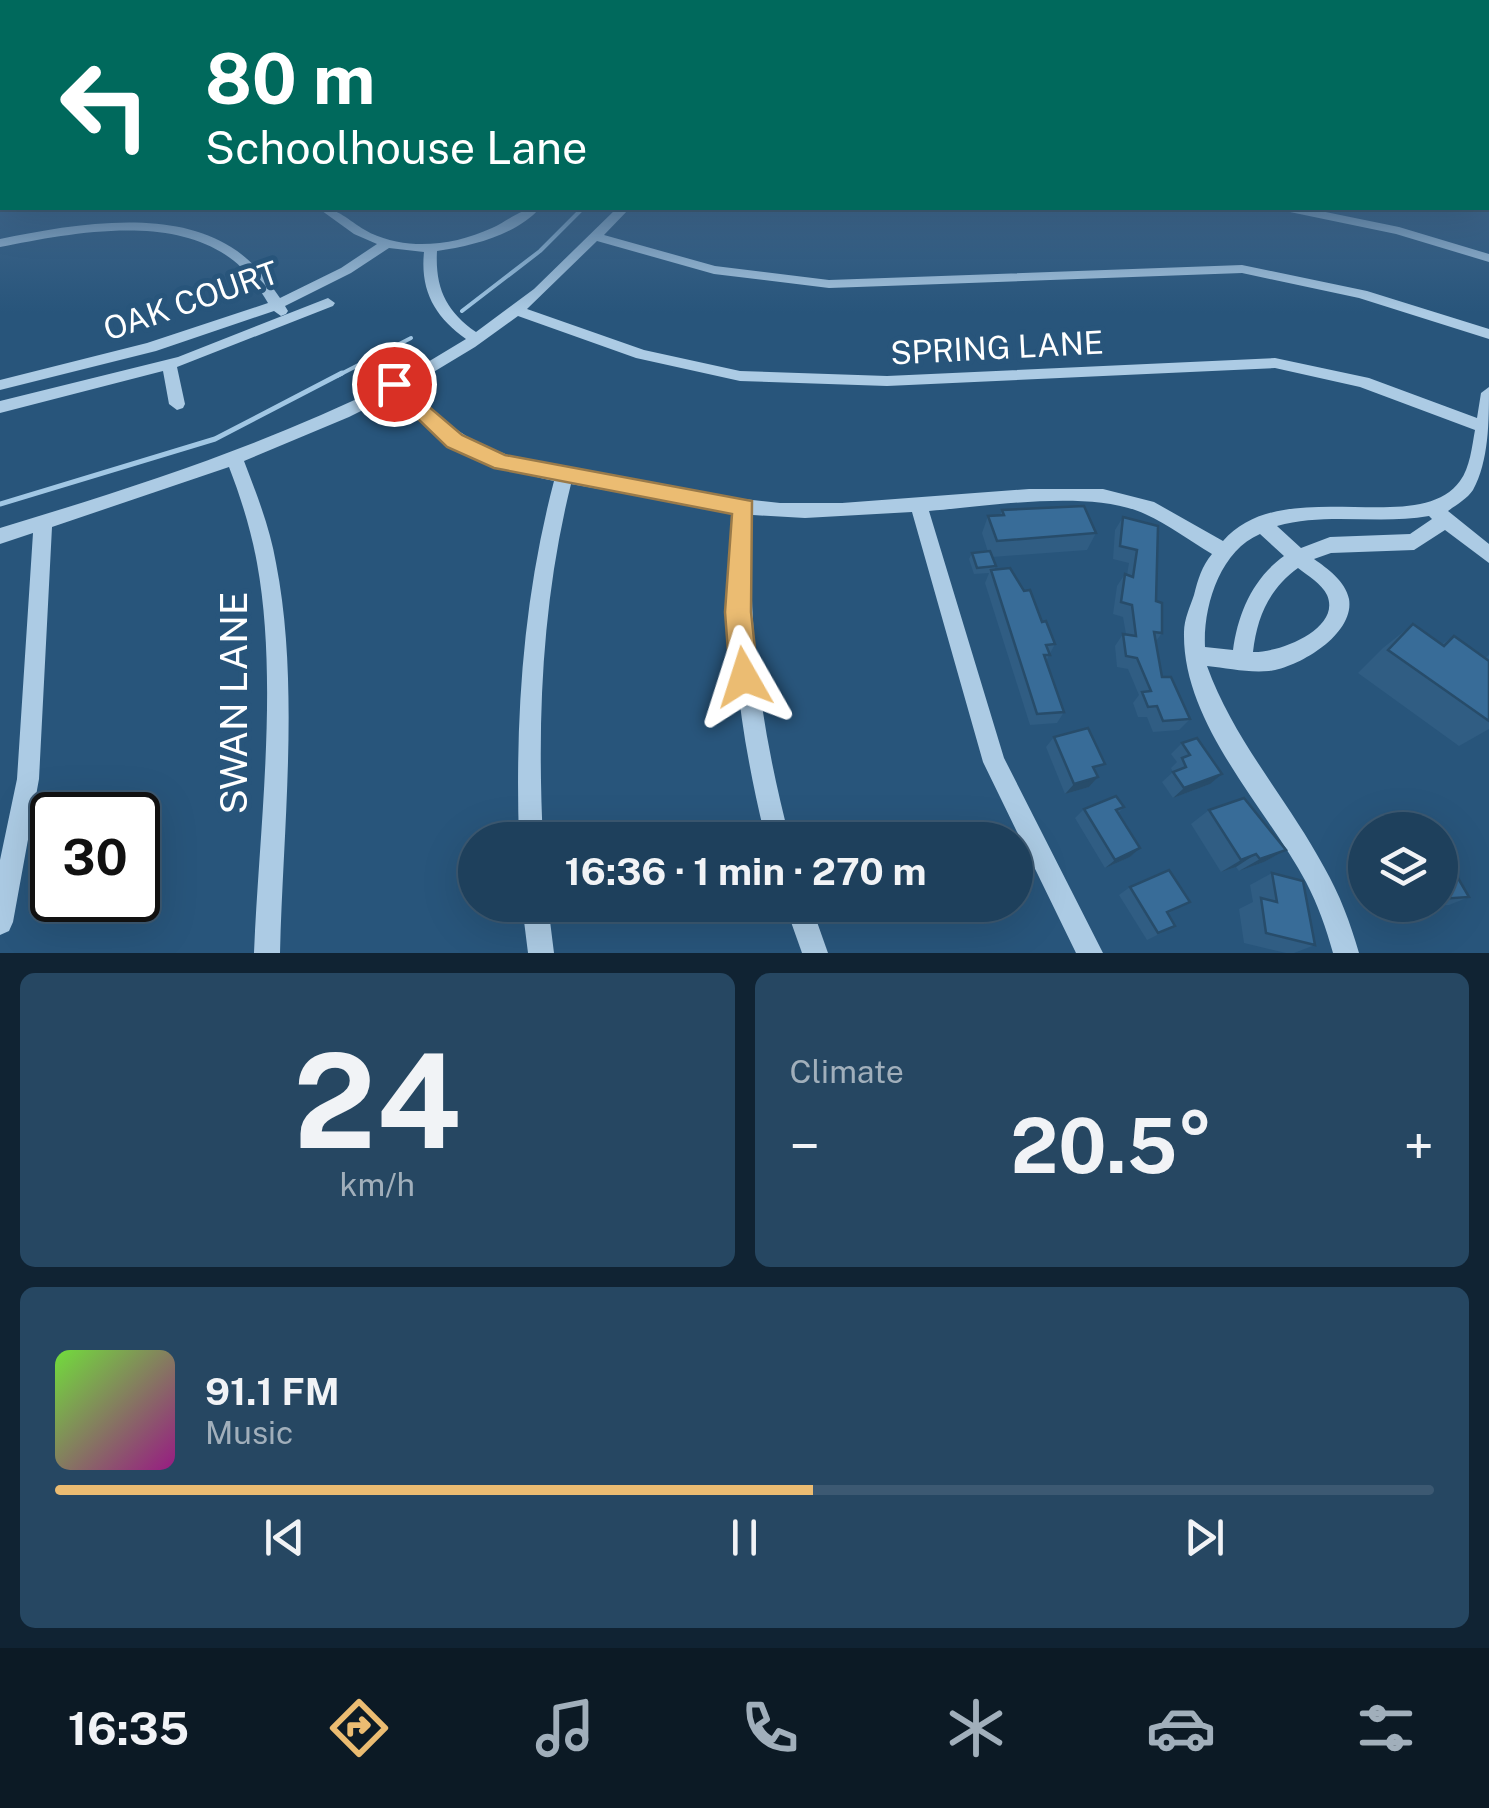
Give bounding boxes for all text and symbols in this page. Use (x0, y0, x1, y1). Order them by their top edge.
text: 80 m (205, 37, 375, 120)
icon: left (40, 40, 170, 170)
text: Schoolhouse Lane (205, 121, 587, 174)
street label: OAK COURT (99, 253, 283, 348)
street label: SPRING LANE (889, 323, 1105, 372)
pin (352, 342, 437, 427)
icon: arrive (367, 357, 422, 412)
street label: SWAN LANE (211, 591, 256, 815)
position arrow (692, 625, 796, 729)
speed limit sign: 30 (30, 792, 160, 922)
map controls (1348, 812, 1458, 922)
button: layers (1348, 812, 1458, 922)
text: 16:36 · 1 min · 270 m (565, 849, 926, 894)
text: 24 (293, 1025, 461, 1177)
text: Climate (790, 1053, 904, 1090)
text: 20.5° (1011, 1102, 1213, 1190)
text: − (790, 1114, 820, 1178)
text: + (1403, 1114, 1434, 1178)
text: km/h (340, 1166, 415, 1203)
text: 91.1 FM (205, 1369, 340, 1414)
text: Music (205, 1414, 293, 1451)
icon: previous (257, 1510, 312, 1565)
icon: pause (717, 1510, 772, 1565)
icon: next (1177, 1510, 1232, 1565)
icon: directions (324, 1693, 394, 1763)
icon: music (530, 1693, 600, 1763)
icon: phone (735, 1693, 805, 1763)
icon: climate (941, 1693, 1011, 1763)
icon: car (1146, 1693, 1216, 1763)
icon: filters (1351, 1693, 1421, 1763)
text: 16:35 (68, 1702, 189, 1755)

